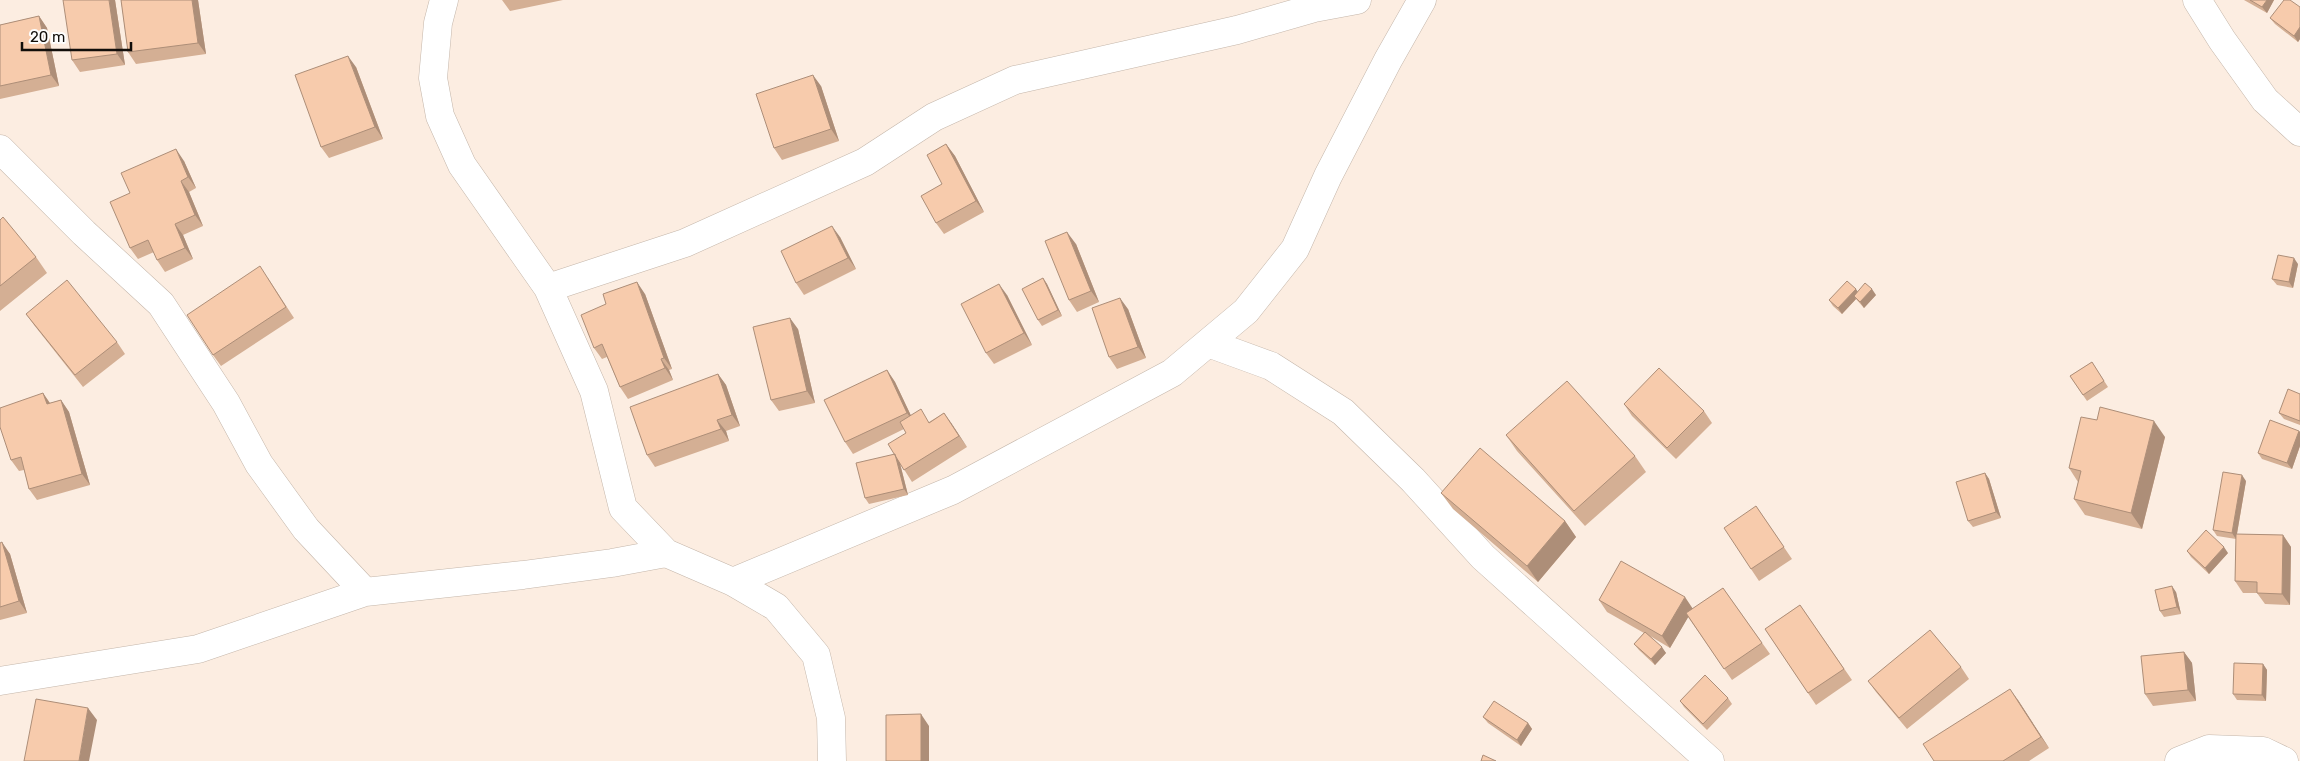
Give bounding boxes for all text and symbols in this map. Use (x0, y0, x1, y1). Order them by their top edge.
scale bar (22, 20, 131, 52)
text: 20 m (30, 28, 65, 46)

